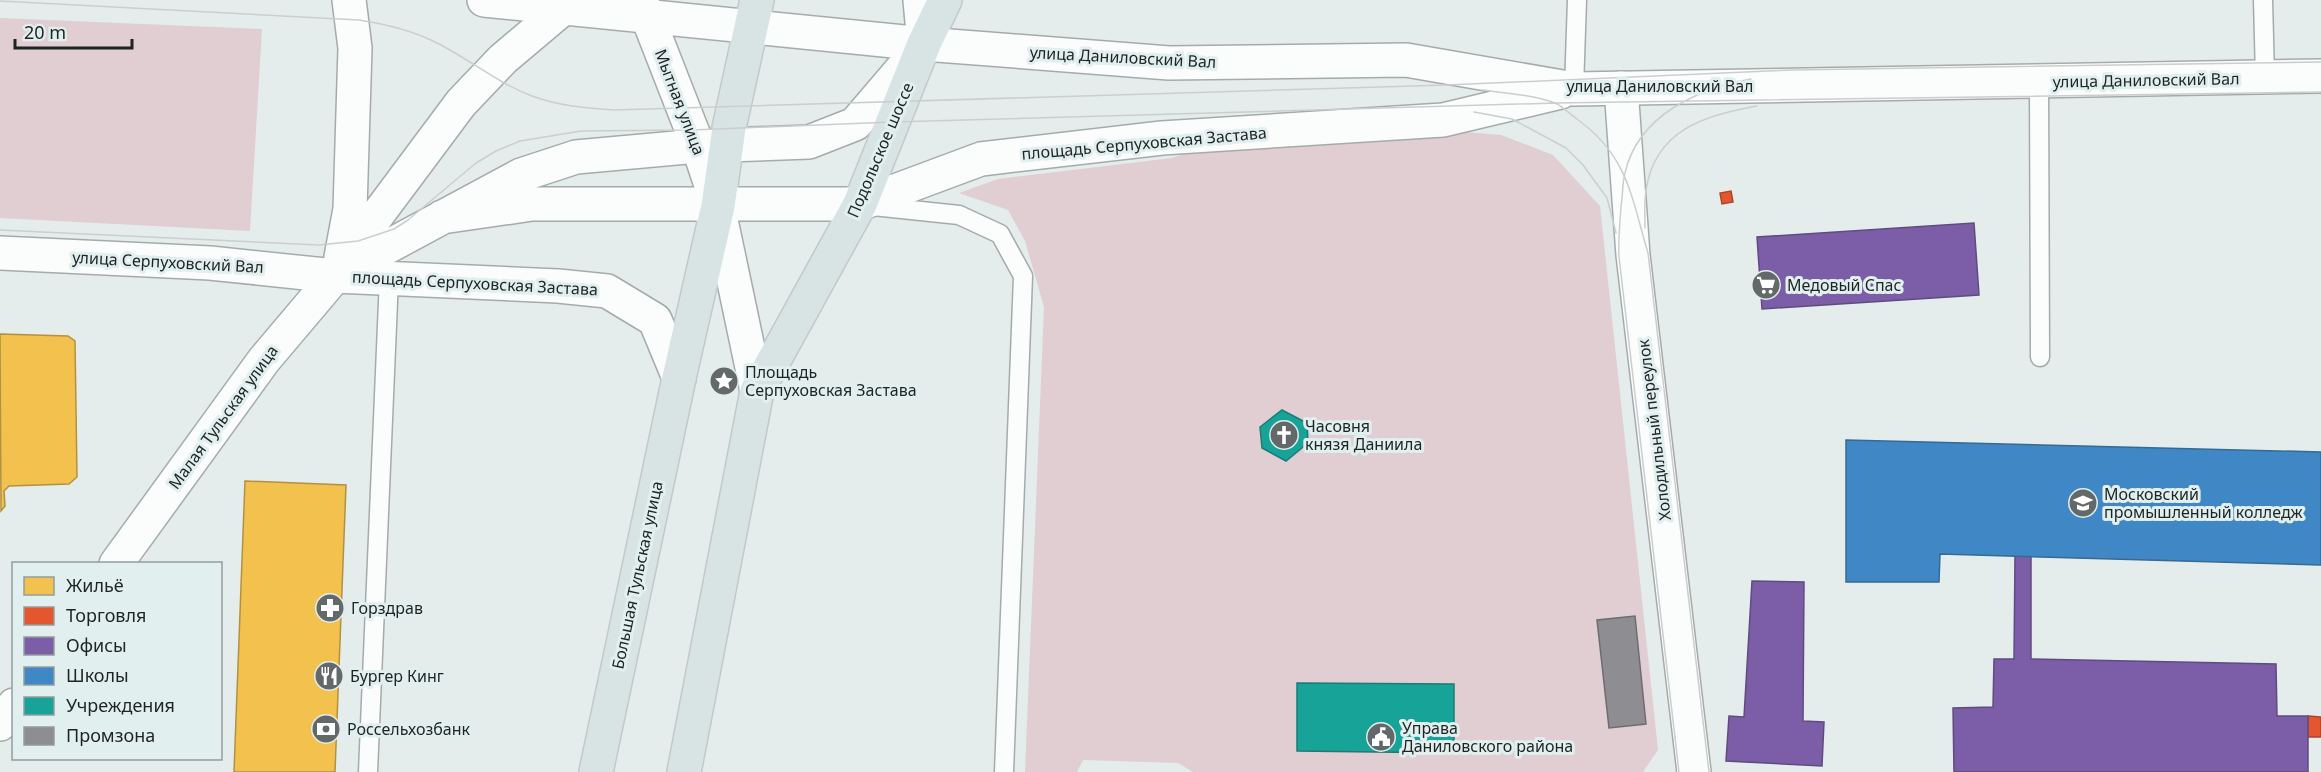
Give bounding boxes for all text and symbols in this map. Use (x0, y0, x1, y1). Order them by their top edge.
scale bar (15, 12, 132, 50)
text: 20 m (24, 20, 66, 44)
street label: улица Даниловский Вал (1029, 41, 1217, 73)
street label: Мытная улица (650, 46, 710, 158)
street label: улица Даниловский Вал (2052, 67, 2240, 93)
street label: улица Даниловский Вал (1567, 75, 1753, 97)
street label: Подольское шоссе (842, 79, 919, 221)
street label: площадь Серпуховская Застава (1020, 121, 1268, 165)
street label: улица Серпуховский Вал (72, 246, 264, 278)
street label: площадь Серпуховская Застава (352, 266, 598, 300)
supermarket icon: Медовый Спас (1750, 269, 1782, 301)
place label: Медовый Спас (1787, 274, 1901, 296)
street label: Холодильный переулок (1632, 338, 1676, 522)
street label: Малая Тульская улица (163, 341, 283, 493)
place label: Площадь Серпуховская Застава (745, 361, 917, 401)
place icon: Площадь Серпуховская Застава (708, 365, 740, 397)
place label: Часовня князя Даниила (1305, 415, 1422, 455)
church icon: Часовня князя Даниила (1268, 419, 1300, 451)
street label: Большая Тульская улица (606, 479, 668, 671)
place label: Московский промышленный колледж (2104, 483, 2304, 523)
school or university icon: Московский промышленный колледж (2067, 487, 2099, 519)
legend (12, 562, 222, 760)
text: Жильё (66, 573, 124, 597)
pharmacy icon: Горздрав (314, 592, 346, 624)
place label: Горздрав (351, 597, 423, 619)
text: Торговля (66, 603, 146, 627)
text: Офисы (66, 633, 127, 657)
restaurant icon: Бургер Кинг (313, 660, 345, 692)
text: Школы (66, 663, 129, 687)
place label: Бургер Кинг (350, 665, 444, 687)
text: Учреждения (66, 693, 175, 717)
bank icon: Россельхозбанк (310, 713, 342, 745)
place label: Управа Даниловского района (1402, 717, 1573, 757)
place label: Россельхозбанк (347, 718, 471, 740)
public building icon: Управа Даниловского района (1365, 721, 1397, 753)
text: Промзона (66, 723, 155, 747)

